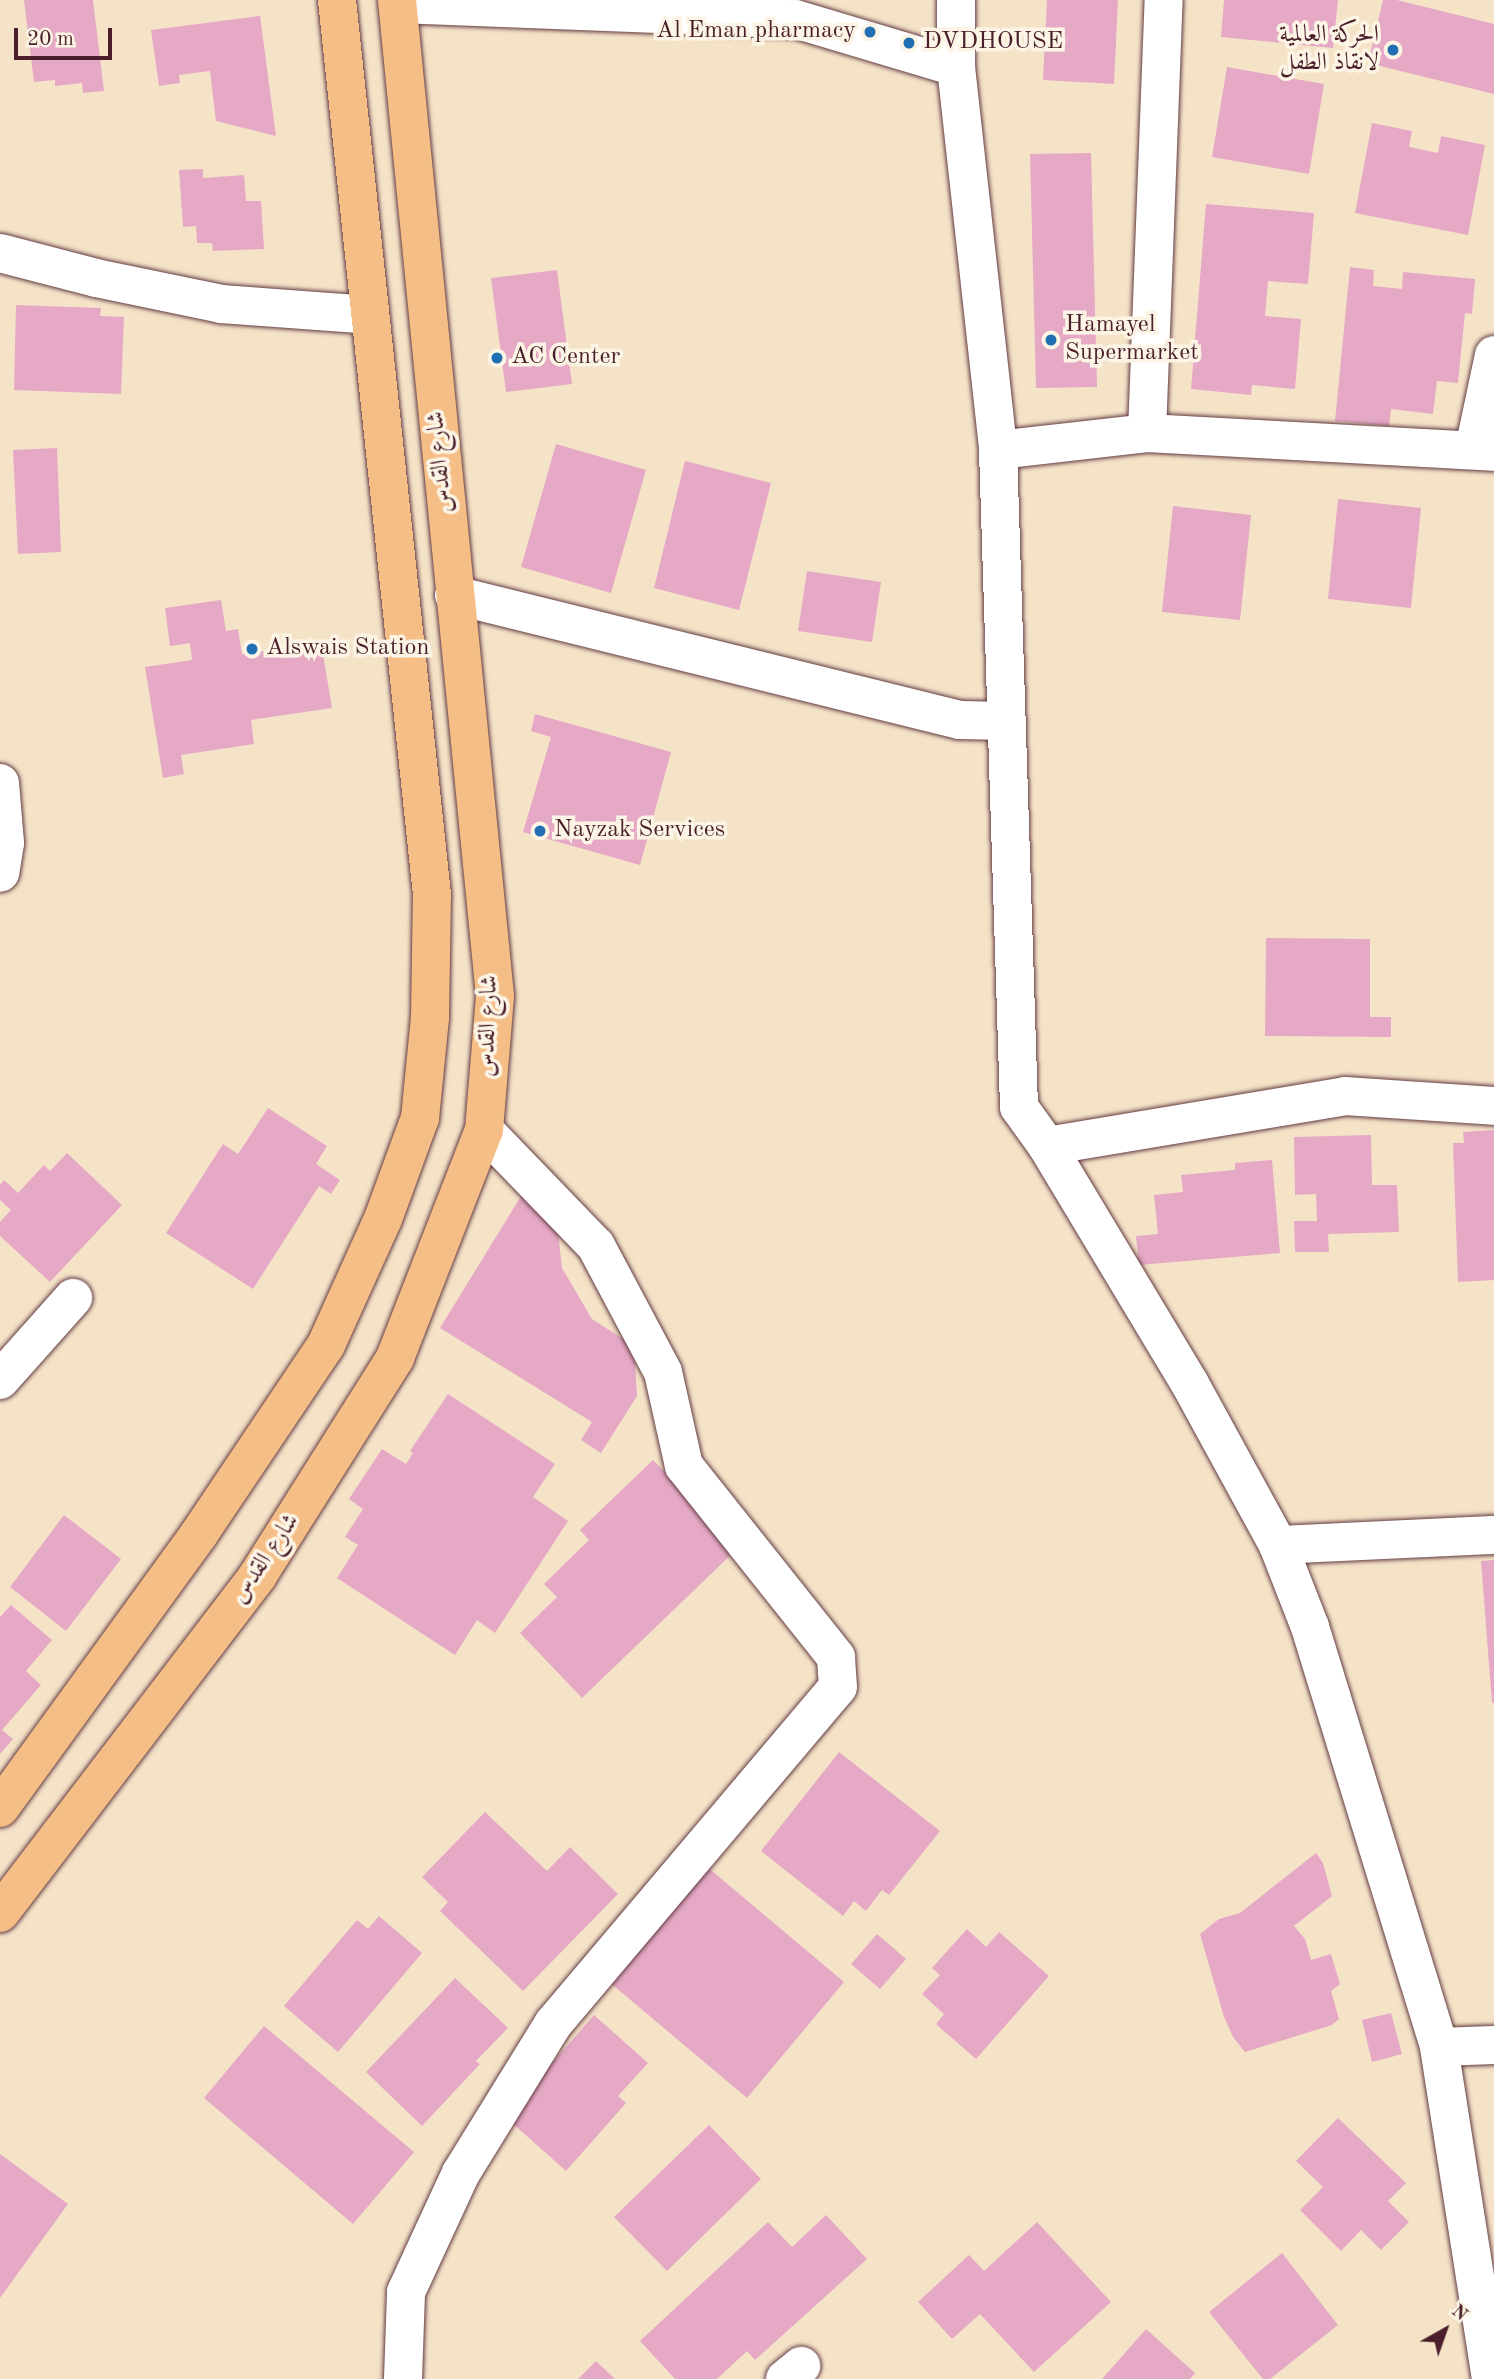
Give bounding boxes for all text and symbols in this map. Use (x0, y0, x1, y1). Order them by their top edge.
scale bar (18, 14, 116, 58)
place label: Al Eman pharmacy (656, 18, 856, 46)
place label: الحركة العالمية لانقاذ الطفل (1279, 22, 1379, 78)
marker: Al Eman pharmacy (862, 24, 878, 40)
text: 20 m (27, 29, 74, 50)
place label: DVDHOUSE (923, 29, 1063, 57)
marker: DVDHOUSE (901, 35, 917, 51)
marker: الحركة العالمية لانقاذ الطفل (1385, 42, 1401, 58)
place label: Hamayel Supermarket (1065, 312, 1199, 368)
marker: Hamayel Supermarket (1043, 332, 1059, 348)
place label: AC Center (511, 344, 620, 372)
marker: AC Center (489, 350, 505, 366)
street label: شارع القدس (422, 410, 460, 514)
place label: Alswais Station (266, 635, 429, 663)
marker: Alswais Station (244, 641, 260, 657)
place label: Nayzak Services (554, 817, 725, 845)
marker: Nayzak Services (532, 823, 548, 839)
street label: شارع القدس (473, 975, 505, 1077)
street label: شارع القدس (226, 1509, 306, 1609)
north arrow (1410, 2295, 1480, 2365)
text: N (1447, 2302, 1470, 2325)

